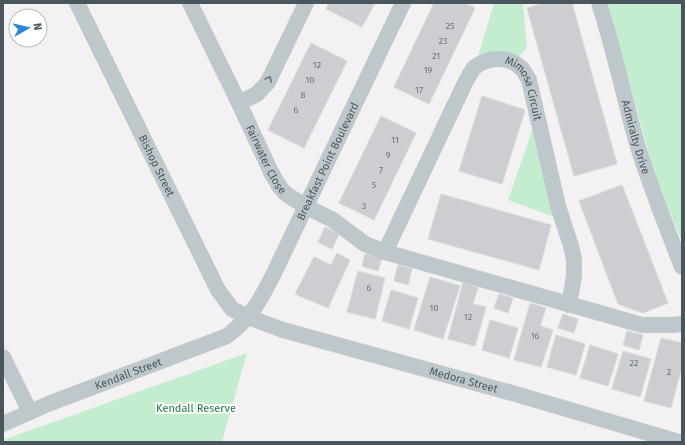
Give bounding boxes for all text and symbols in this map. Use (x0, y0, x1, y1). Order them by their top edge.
north arrow (8, 8, 48, 48)
house number: 25 (446, 21, 455, 31)
text: N (30, 22, 44, 31)
house number: 23 (439, 36, 447, 46)
house number: 21 (432, 51, 440, 61)
street label: Mimosa Circuit (503, 54, 544, 122)
house number: 12 (313, 60, 321, 70)
house number: 19 (424, 65, 433, 75)
house number: 10 (306, 75, 314, 85)
one-way arrow (265, 76, 272, 83)
house number: 17 (415, 85, 423, 95)
house number: 8 (301, 90, 306, 100)
street label: Admiralty Drive (619, 99, 652, 176)
street label: Breakfast Point Boulevard (294, 101, 361, 222)
house number: 6 (294, 105, 299, 115)
street label: Fairwater Close (243, 123, 289, 197)
street label: Bishop Street (136, 133, 177, 199)
house number: 11 (391, 135, 399, 145)
house number: 9 (386, 150, 391, 160)
house number: 7 (379, 165, 383, 175)
house number: 5 (372, 180, 377, 190)
house number: 3 (362, 201, 366, 211)
house number: 6 (367, 283, 372, 293)
house number: 10 (430, 303, 438, 313)
house number: 12 (464, 312, 472, 322)
house number: 16 (531, 331, 540, 341)
street label: Kendall Street (93, 355, 164, 393)
house number: 22 (630, 358, 638, 368)
street label: Medora Street (428, 365, 499, 396)
house number: 2 (667, 367, 671, 377)
park label: Kendall Reserve (156, 402, 236, 415)

